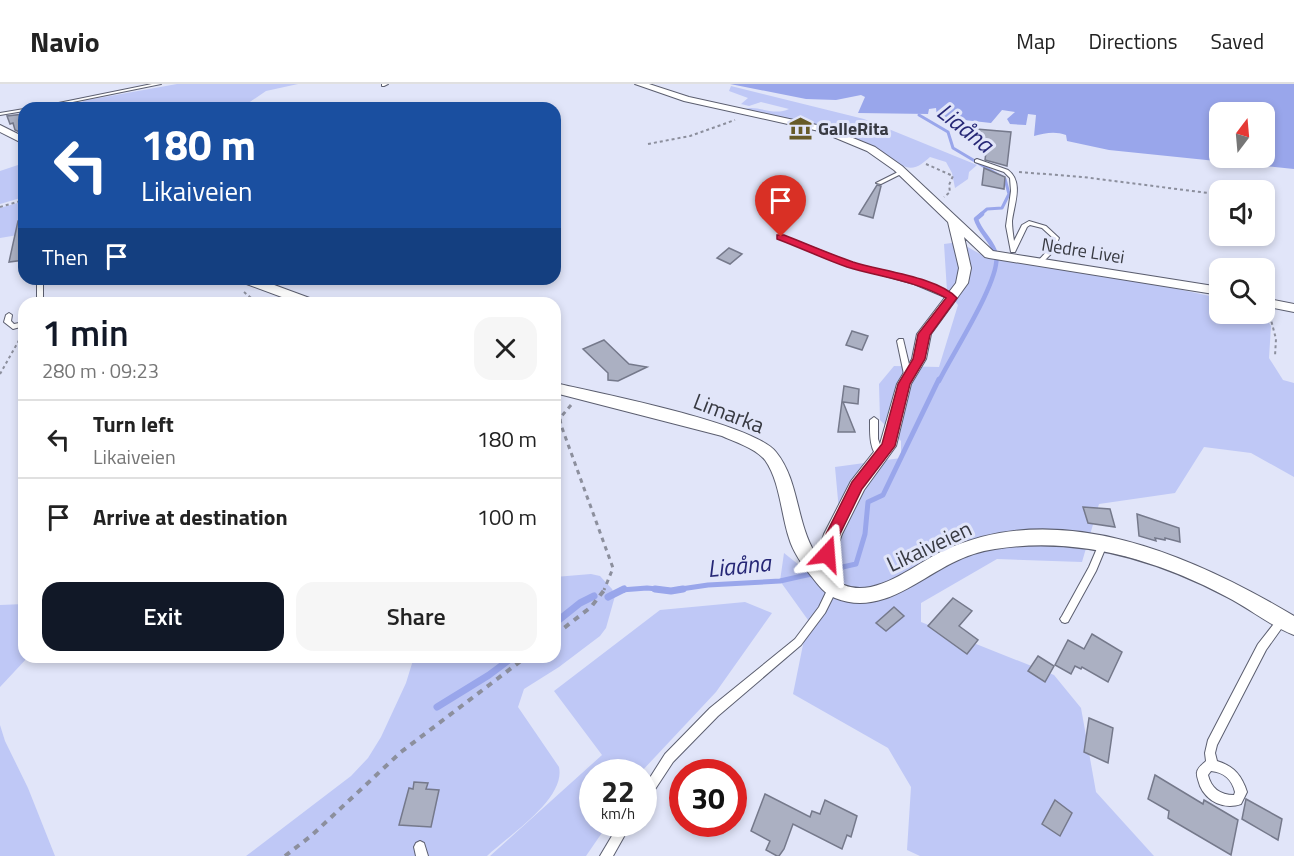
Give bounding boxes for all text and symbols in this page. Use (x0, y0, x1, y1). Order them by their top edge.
text: Navio (30, 20, 100, 63)
text: Map (1016, 25, 1056, 57)
text: Directions (1089, 25, 1178, 57)
text: Saved (1211, 25, 1264, 57)
water label: Liaåna (930, 94, 1003, 162)
north arrow (1209, 102, 1275, 168)
map controls (1209, 102, 1275, 324)
text: 180 m (141, 112, 256, 176)
place label: GalleRita (818, 115, 889, 142)
museum icon: GalleRita (787, 116, 813, 142)
icon: left (42, 126, 120, 204)
text: Likaiveien (141, 170, 253, 211)
pin (755, 175, 806, 237)
button: sound (1209, 180, 1275, 246)
icon: arrive (764, 184, 797, 217)
street label: Nedre Livei (1040, 231, 1127, 270)
text: Then (42, 240, 88, 274)
icon: arrive (100, 240, 133, 273)
button: search (1209, 258, 1275, 324)
text: 1 min (42, 305, 129, 360)
button: close (474, 317, 537, 380)
text: 280 m · 09:23 (42, 355, 159, 386)
street label: Limarka (688, 384, 770, 442)
text: Turn left (93, 407, 174, 441)
text: 180 m (477, 422, 537, 456)
icon: left (42, 423, 75, 456)
text: Likaiveien (93, 441, 176, 472)
text: Arrive at destination (93, 500, 288, 534)
text: 100 m (477, 500, 537, 534)
icon: arrive (42, 501, 75, 534)
street label: Likaiveien (881, 511, 977, 581)
position arrow (795, 522, 859, 586)
water label: Liaåna (706, 544, 774, 586)
button: Exit (42, 582, 284, 651)
button: Share (296, 582, 537, 651)
speed limit sign: 30 (669, 759, 747, 837)
text: 22 (601, 768, 635, 814)
text: km/h (601, 802, 635, 825)

